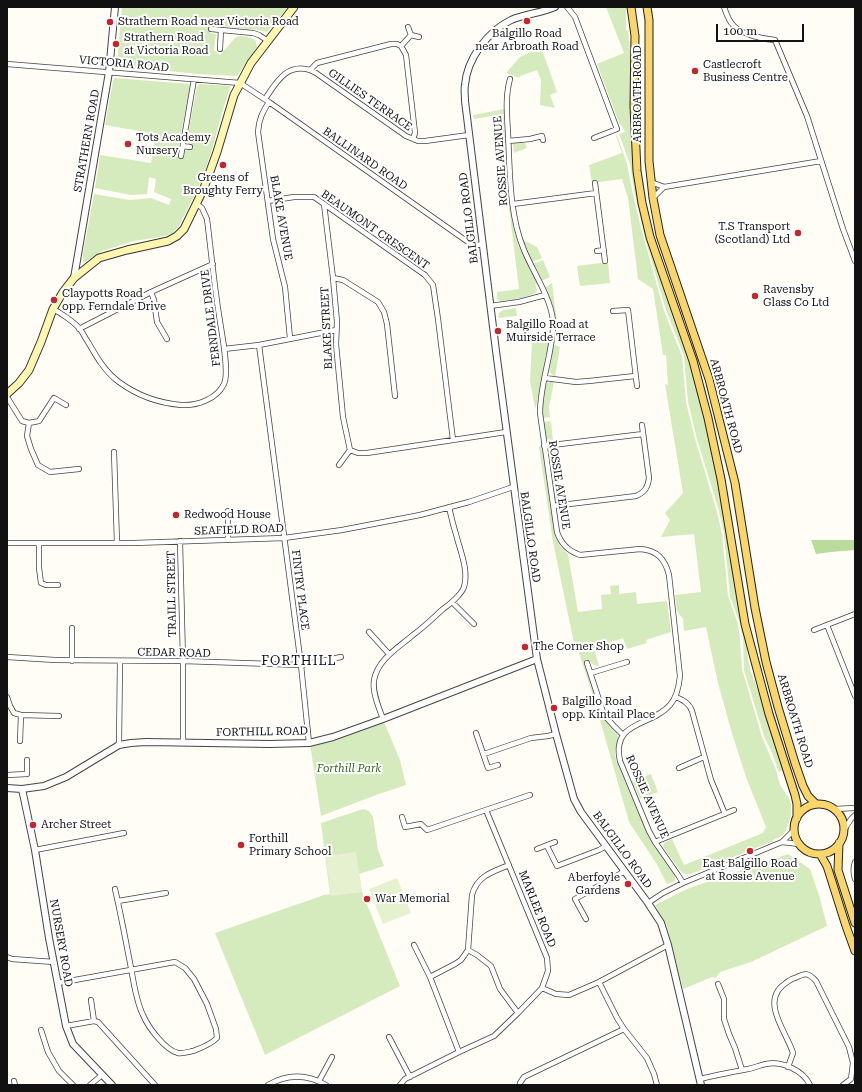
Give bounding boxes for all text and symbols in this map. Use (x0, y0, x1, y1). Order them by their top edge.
place label: Strathern Road near Victoria Road (118, 15, 299, 29)
marker: Balgillo Road near Arbroath Road (522, 16, 532, 26)
scale bar (718, 16, 806, 42)
marker: Strathern Road near Victoria Road (105, 17, 115, 27)
text: 100 m (723, 24, 757, 38)
place label: Balgillo Road near Arbroath Road (475, 27, 579, 53)
place label: Strathern Road at Victoria Road (124, 31, 209, 57)
marker: Strathern Road at Victoria Road (111, 39, 121, 49)
street label: ARBROATH ROAD (631, 45, 645, 143)
street label: VICTORIA ROAD (78, 53, 170, 75)
place label: Castlecroft Business Centre (703, 58, 788, 84)
street label: GILLIES TERRACE (326, 66, 414, 134)
marker: Castlecroft Business Centre (690, 66, 700, 76)
street label: STRATHERN ROAD (71, 89, 103, 193)
street label: ROSSIE AVENUE (491, 116, 511, 206)
street label: BALLINARD ROAD (320, 125, 410, 193)
place label: Tots Academy Nursery (136, 131, 211, 157)
marker: Tots Academy Nursery (123, 139, 133, 149)
marker: Greens of Broughty Ferry (218, 160, 228, 170)
place label: Greens of Broughty Ferry (183, 171, 263, 197)
street label: BALGILLO ROAD (457, 172, 481, 264)
street label: BLAKE AVENUE (267, 174, 295, 262)
street label: BEAUMONT CRESCENT (318, 188, 432, 272)
place label: T.S Transport (Scotland) Ltd (715, 220, 790, 246)
marker: T.S Transport (Scotland) Ltd (793, 228, 803, 238)
street label: FERNDALE DRIVE (198, 269, 224, 367)
place label: Ravensby Glass Co Ltd (763, 283, 829, 309)
street label: BLAKE STREET (318, 286, 336, 370)
place label: Claypotts Road opp. Ferndale Drive (62, 287, 166, 313)
marker: Ravensby Glass Co Ltd (750, 291, 760, 301)
marker: Claypotts Road opp. Ferndale Drive (49, 295, 59, 305)
place label: Balgillo Road at Muirside Terrace (506, 318, 596, 344)
marker: Balgillo Road at Muirside Terrace (493, 326, 503, 336)
street label: ARBROATH ROAD (707, 357, 745, 455)
street label: ROSSIE AVENUE (545, 439, 573, 531)
street label: BALGILLO ROAD (517, 491, 543, 583)
place label: Redwood House (184, 508, 271, 522)
marker: Redwood House (171, 510, 181, 520)
street label: SEAFIELD ROAD (194, 522, 284, 538)
street label: FINTRY PLACE (289, 549, 311, 631)
street label: TRAILL STREET (165, 551, 179, 637)
place label: The Corner Shop (533, 640, 624, 654)
marker: The Corner Shop (520, 642, 530, 652)
street label: CEDAR ROAD (137, 646, 211, 660)
district label: FORTHILL (261, 653, 337, 669)
street label: ARBROATH ROAD (774, 672, 816, 770)
place label: Balgillo Road opp. Kintail Place (562, 695, 655, 721)
marker: Balgillo Road opp. Kintail Place (549, 703, 559, 713)
street label: FORTHILL ROAD (216, 725, 308, 739)
street label: ROSSIE AVENUE (623, 753, 671, 841)
park label: Forthill Park (317, 762, 381, 776)
street label: BALGILLO ROAD (590, 809, 654, 891)
place label: Archer Street (41, 818, 111, 832)
marker: Archer Street (28, 820, 38, 830)
place label: Forthill Primary School (249, 832, 331, 858)
marker: Forthill Primary School (236, 840, 246, 850)
marker: East Balgillo Road at Rossie Avenue (745, 846, 755, 856)
place label: East Balgillo Road at Rossie Avenue (703, 857, 797, 883)
street label: MARLEE ROAD (516, 869, 558, 949)
place label: Aberfoyle Gardens (568, 871, 620, 897)
marker: Aberfoyle Gardens (623, 879, 633, 889)
place label: War Memorial (375, 892, 450, 906)
marker: War Memorial (362, 894, 372, 904)
street label: NURSERY ROAD (47, 898, 75, 988)

